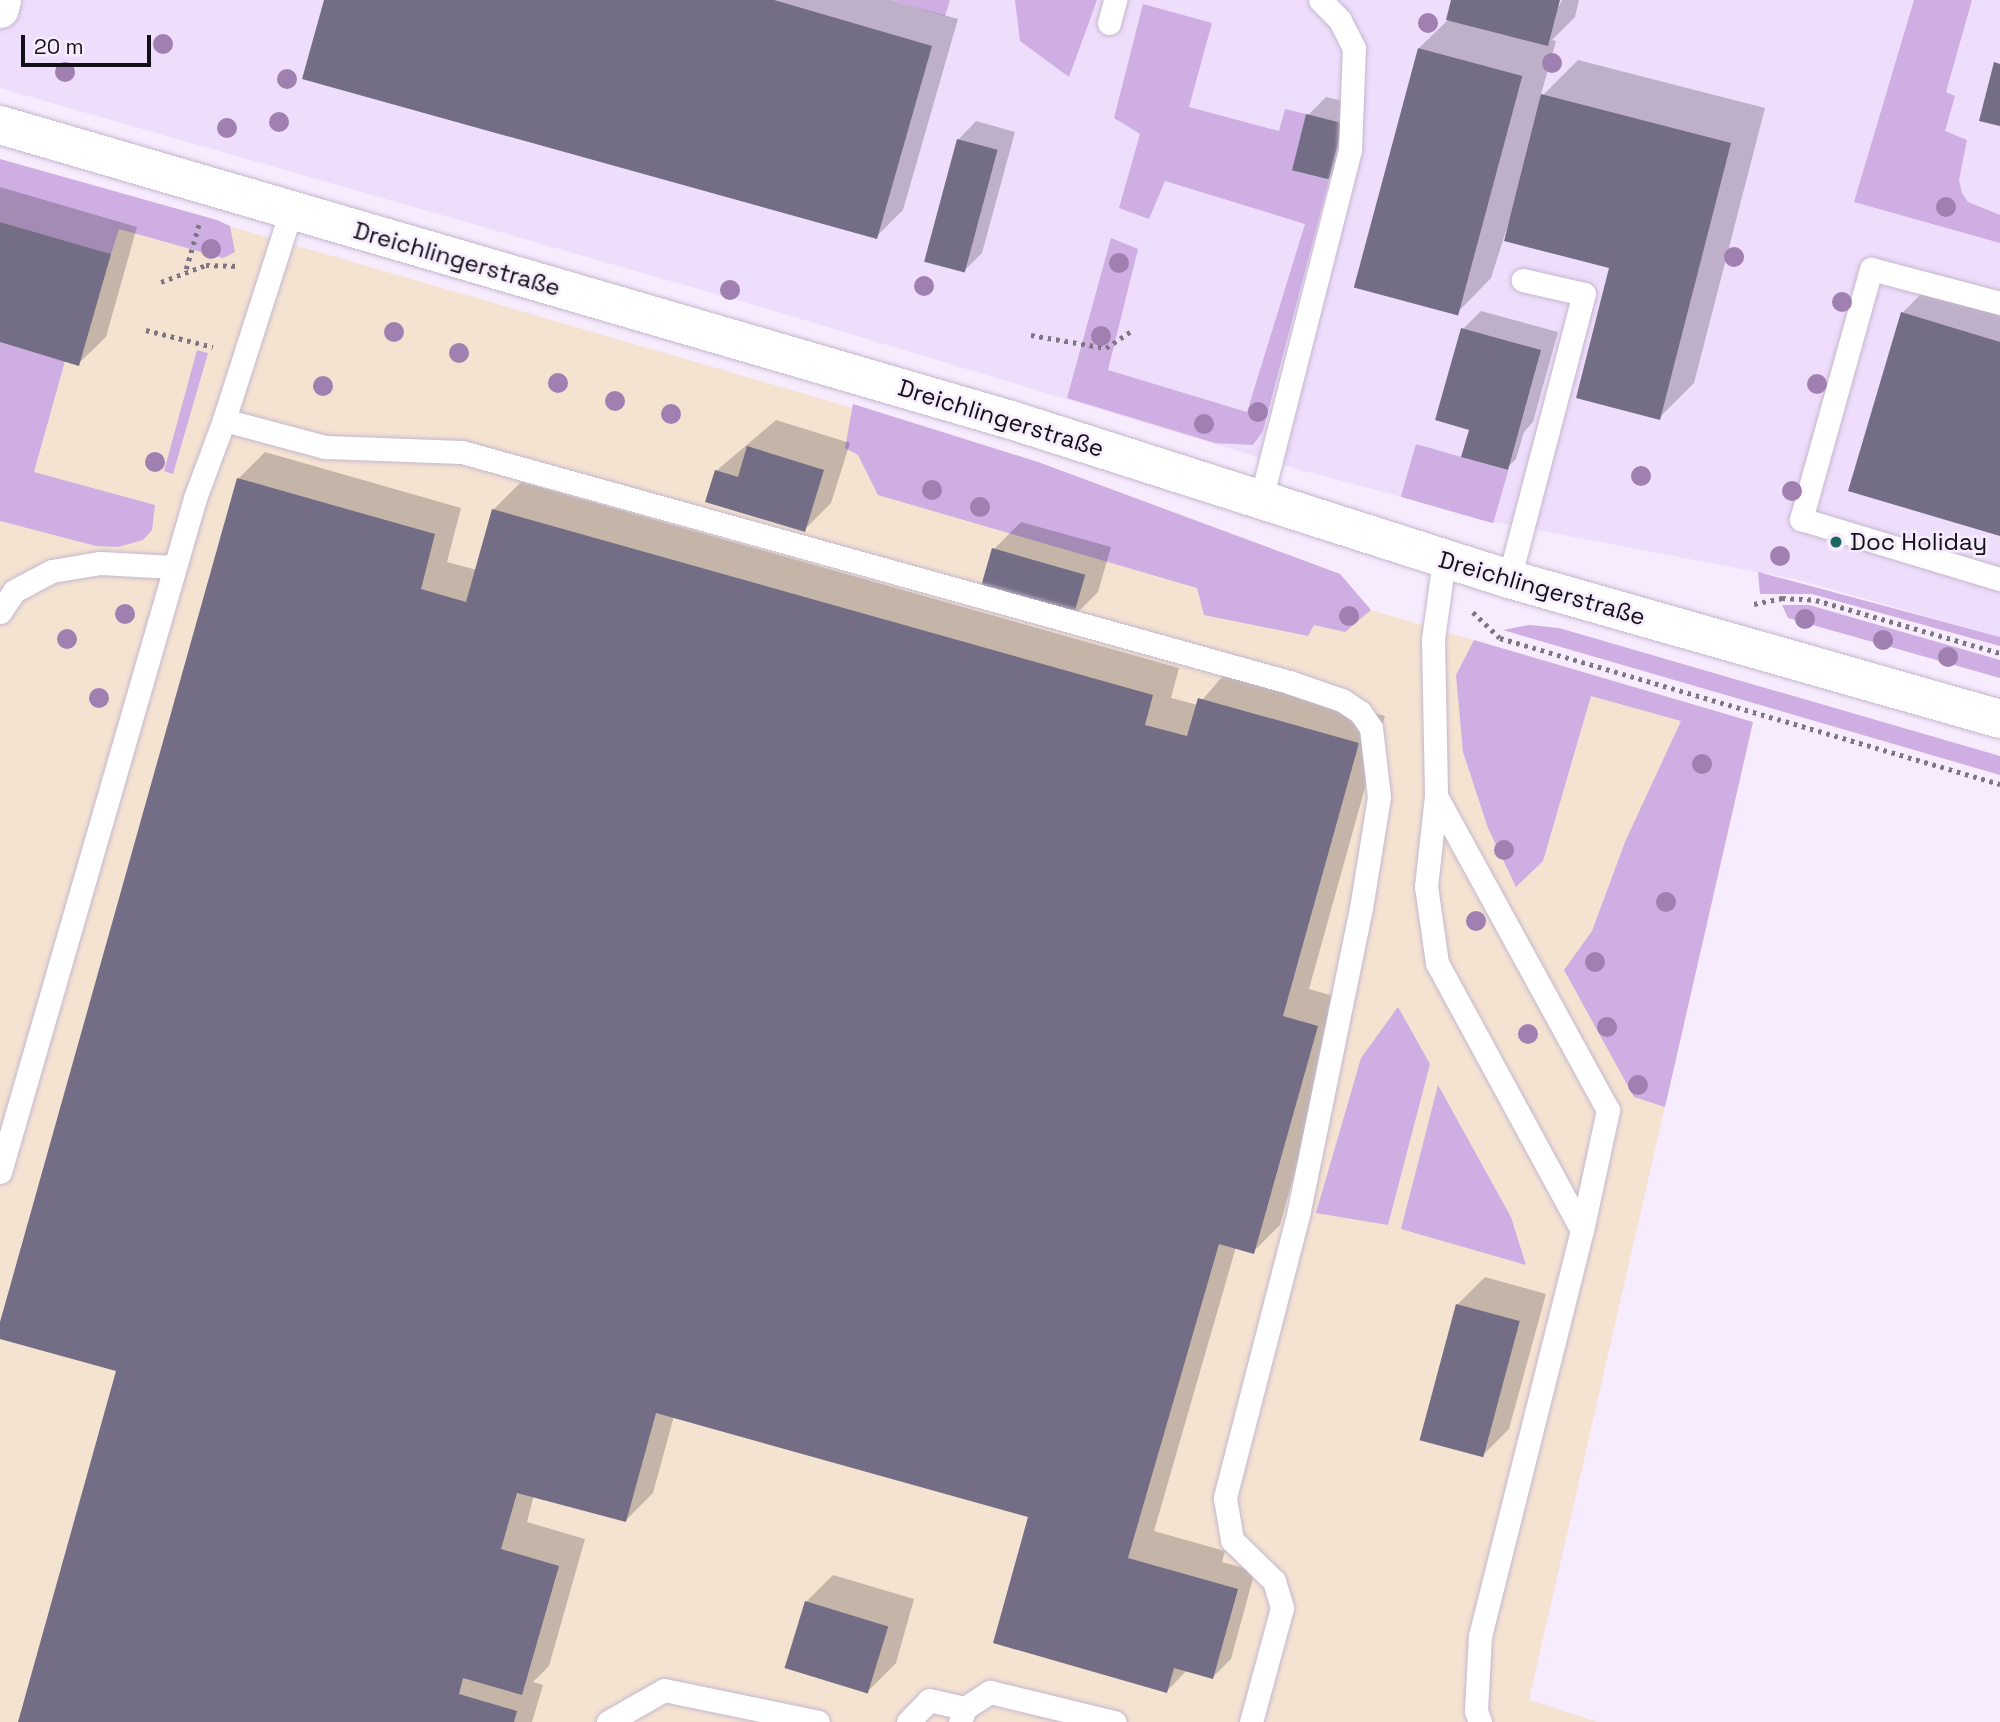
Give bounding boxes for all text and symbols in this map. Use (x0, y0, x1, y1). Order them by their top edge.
scale bar (24, 21, 154, 65)
text: 20 m (34, 33, 84, 60)
street label: Dreichlingerstraße (350, 216, 564, 302)
street label: Dreichlingerstraße (895, 373, 1107, 463)
place label: Doc Holiday (1850, 528, 1987, 556)
marker: Doc Holiday (1828, 534, 1844, 550)
street label: Dreichlingerstraße (1435, 545, 1649, 631)

